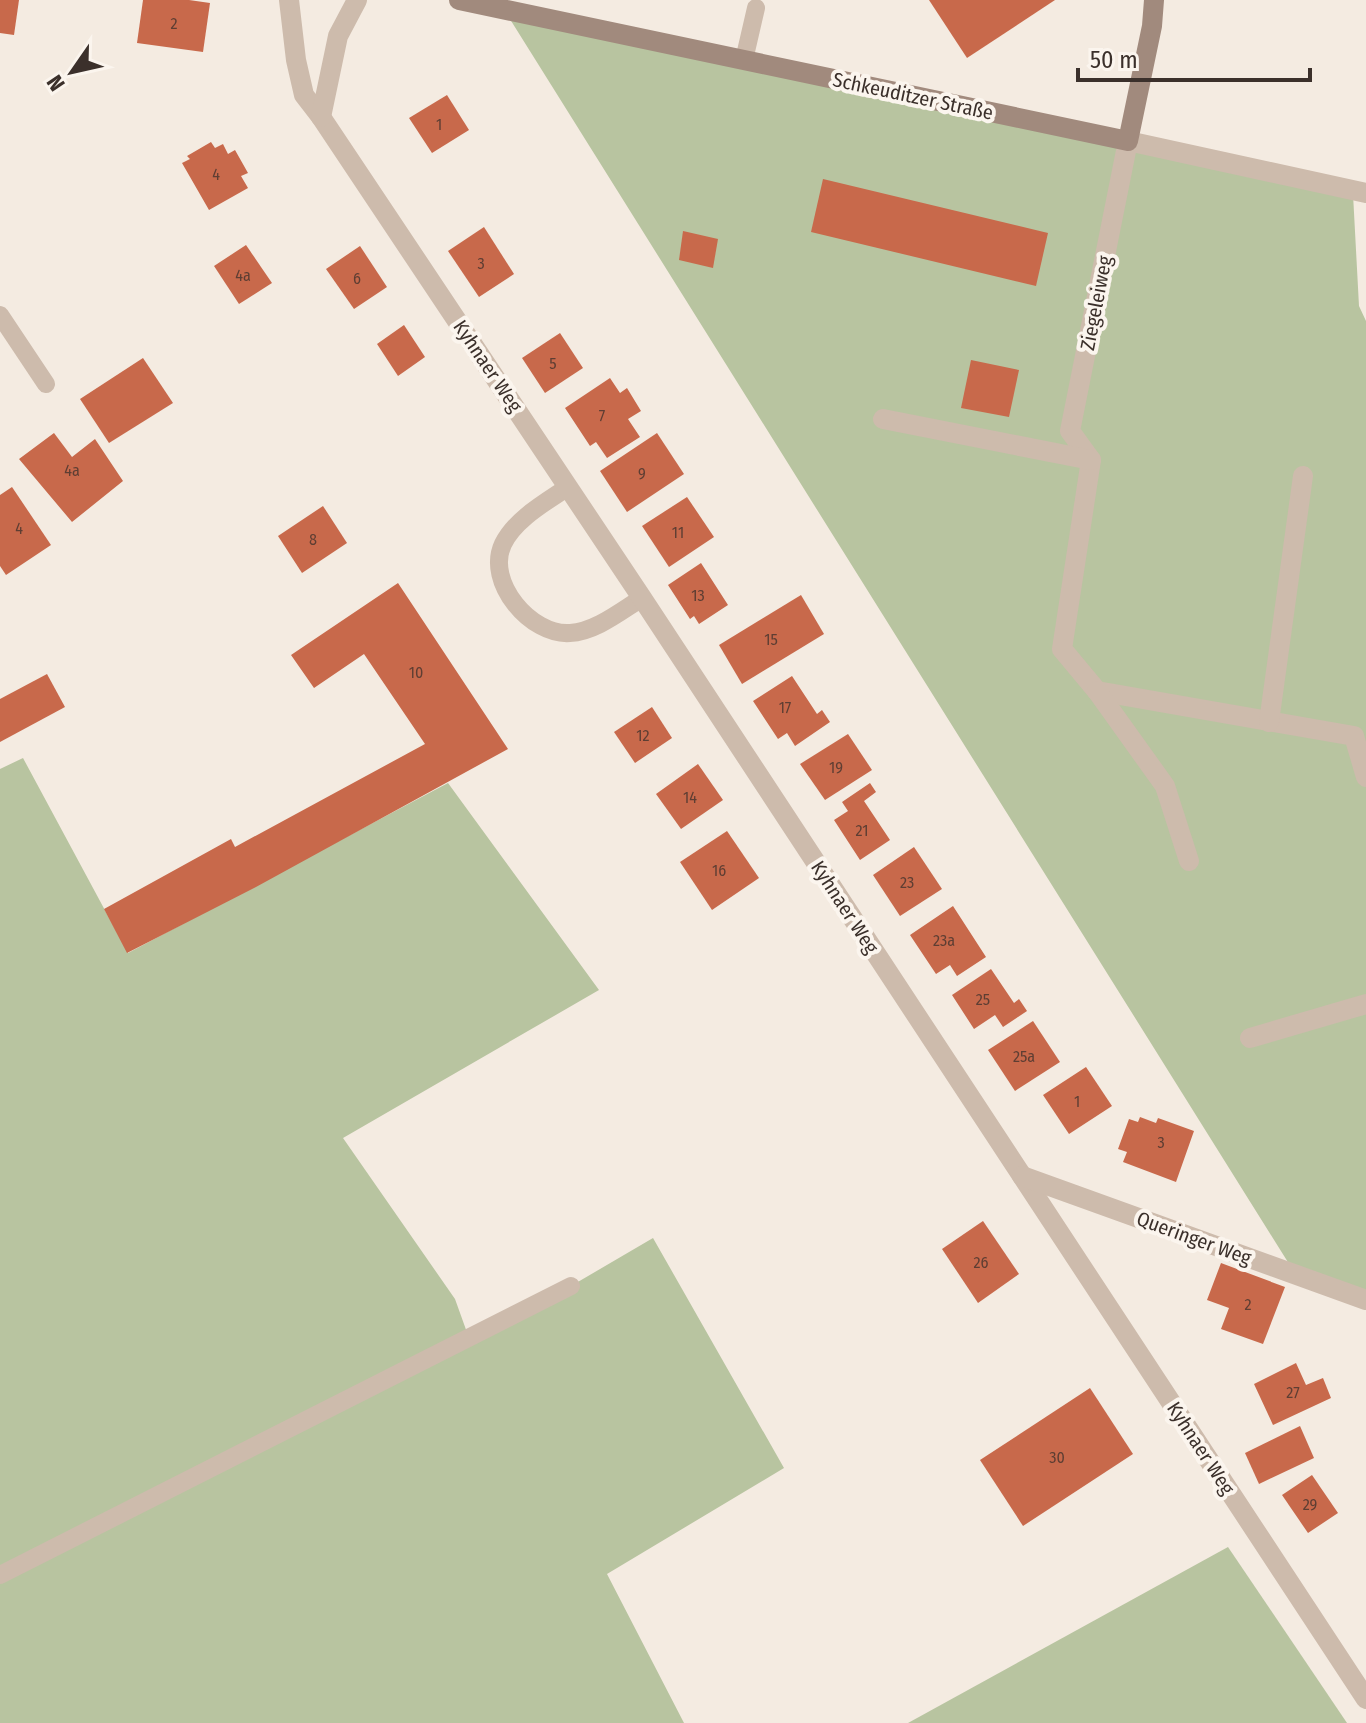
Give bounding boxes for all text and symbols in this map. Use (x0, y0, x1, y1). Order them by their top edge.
house number: 2 (170, 14, 178, 33)
north arrow (32, 32, 112, 112)
scale bar (1078, 32, 1310, 82)
text: 50 m (1090, 46, 1138, 74)
street label: Schkeuditzer Straße (831, 67, 995, 125)
text: N (41, 70, 71, 96)
house number: 1 (436, 115, 442, 134)
house number: 4 (212, 165, 220, 184)
street label: Ziegeleiweg (1075, 253, 1117, 352)
house number: 3 (477, 254, 485, 273)
house number: 4a (235, 266, 251, 285)
house number: 6 (353, 269, 361, 288)
street label: Kyhnaer Weg (448, 315, 528, 417)
house number: 5 (549, 354, 557, 373)
house number: 7 (599, 406, 606, 425)
house number: 4a (64, 461, 80, 480)
house number: 9 (638, 464, 646, 483)
house number: 4 (15, 519, 23, 538)
house number: 11 (672, 523, 684, 542)
house number: 8 (309, 530, 317, 549)
house number: 13 (691, 586, 705, 605)
house number: 15 (764, 630, 778, 649)
house number: 10 (409, 663, 423, 682)
house number: 17 (779, 698, 792, 717)
house number: 12 (636, 726, 650, 745)
house number: 19 (829, 758, 843, 777)
house number: 14 (683, 788, 697, 807)
house number: 21 (856, 821, 868, 840)
street label: Kyhnaer Weg (806, 856, 884, 958)
house number: 16 (712, 861, 726, 880)
house number: 23 (900, 873, 914, 892)
house number: 23a (933, 931, 955, 950)
house number: 25 (976, 990, 990, 1009)
house number: 25a (1013, 1047, 1035, 1066)
house number: 1 (1074, 1092, 1080, 1111)
house number: 3 (1157, 1133, 1165, 1152)
street label: Queringer Weg (1133, 1206, 1255, 1270)
house number: 26 (974, 1253, 989, 1272)
house number: 2 (1244, 1295, 1252, 1314)
house number: 27 (1286, 1383, 1300, 1402)
street label: Kyhnaer Weg (1162, 1397, 1240, 1499)
house number: 30 (1049, 1448, 1065, 1467)
house number: 29 (1303, 1495, 1318, 1514)

